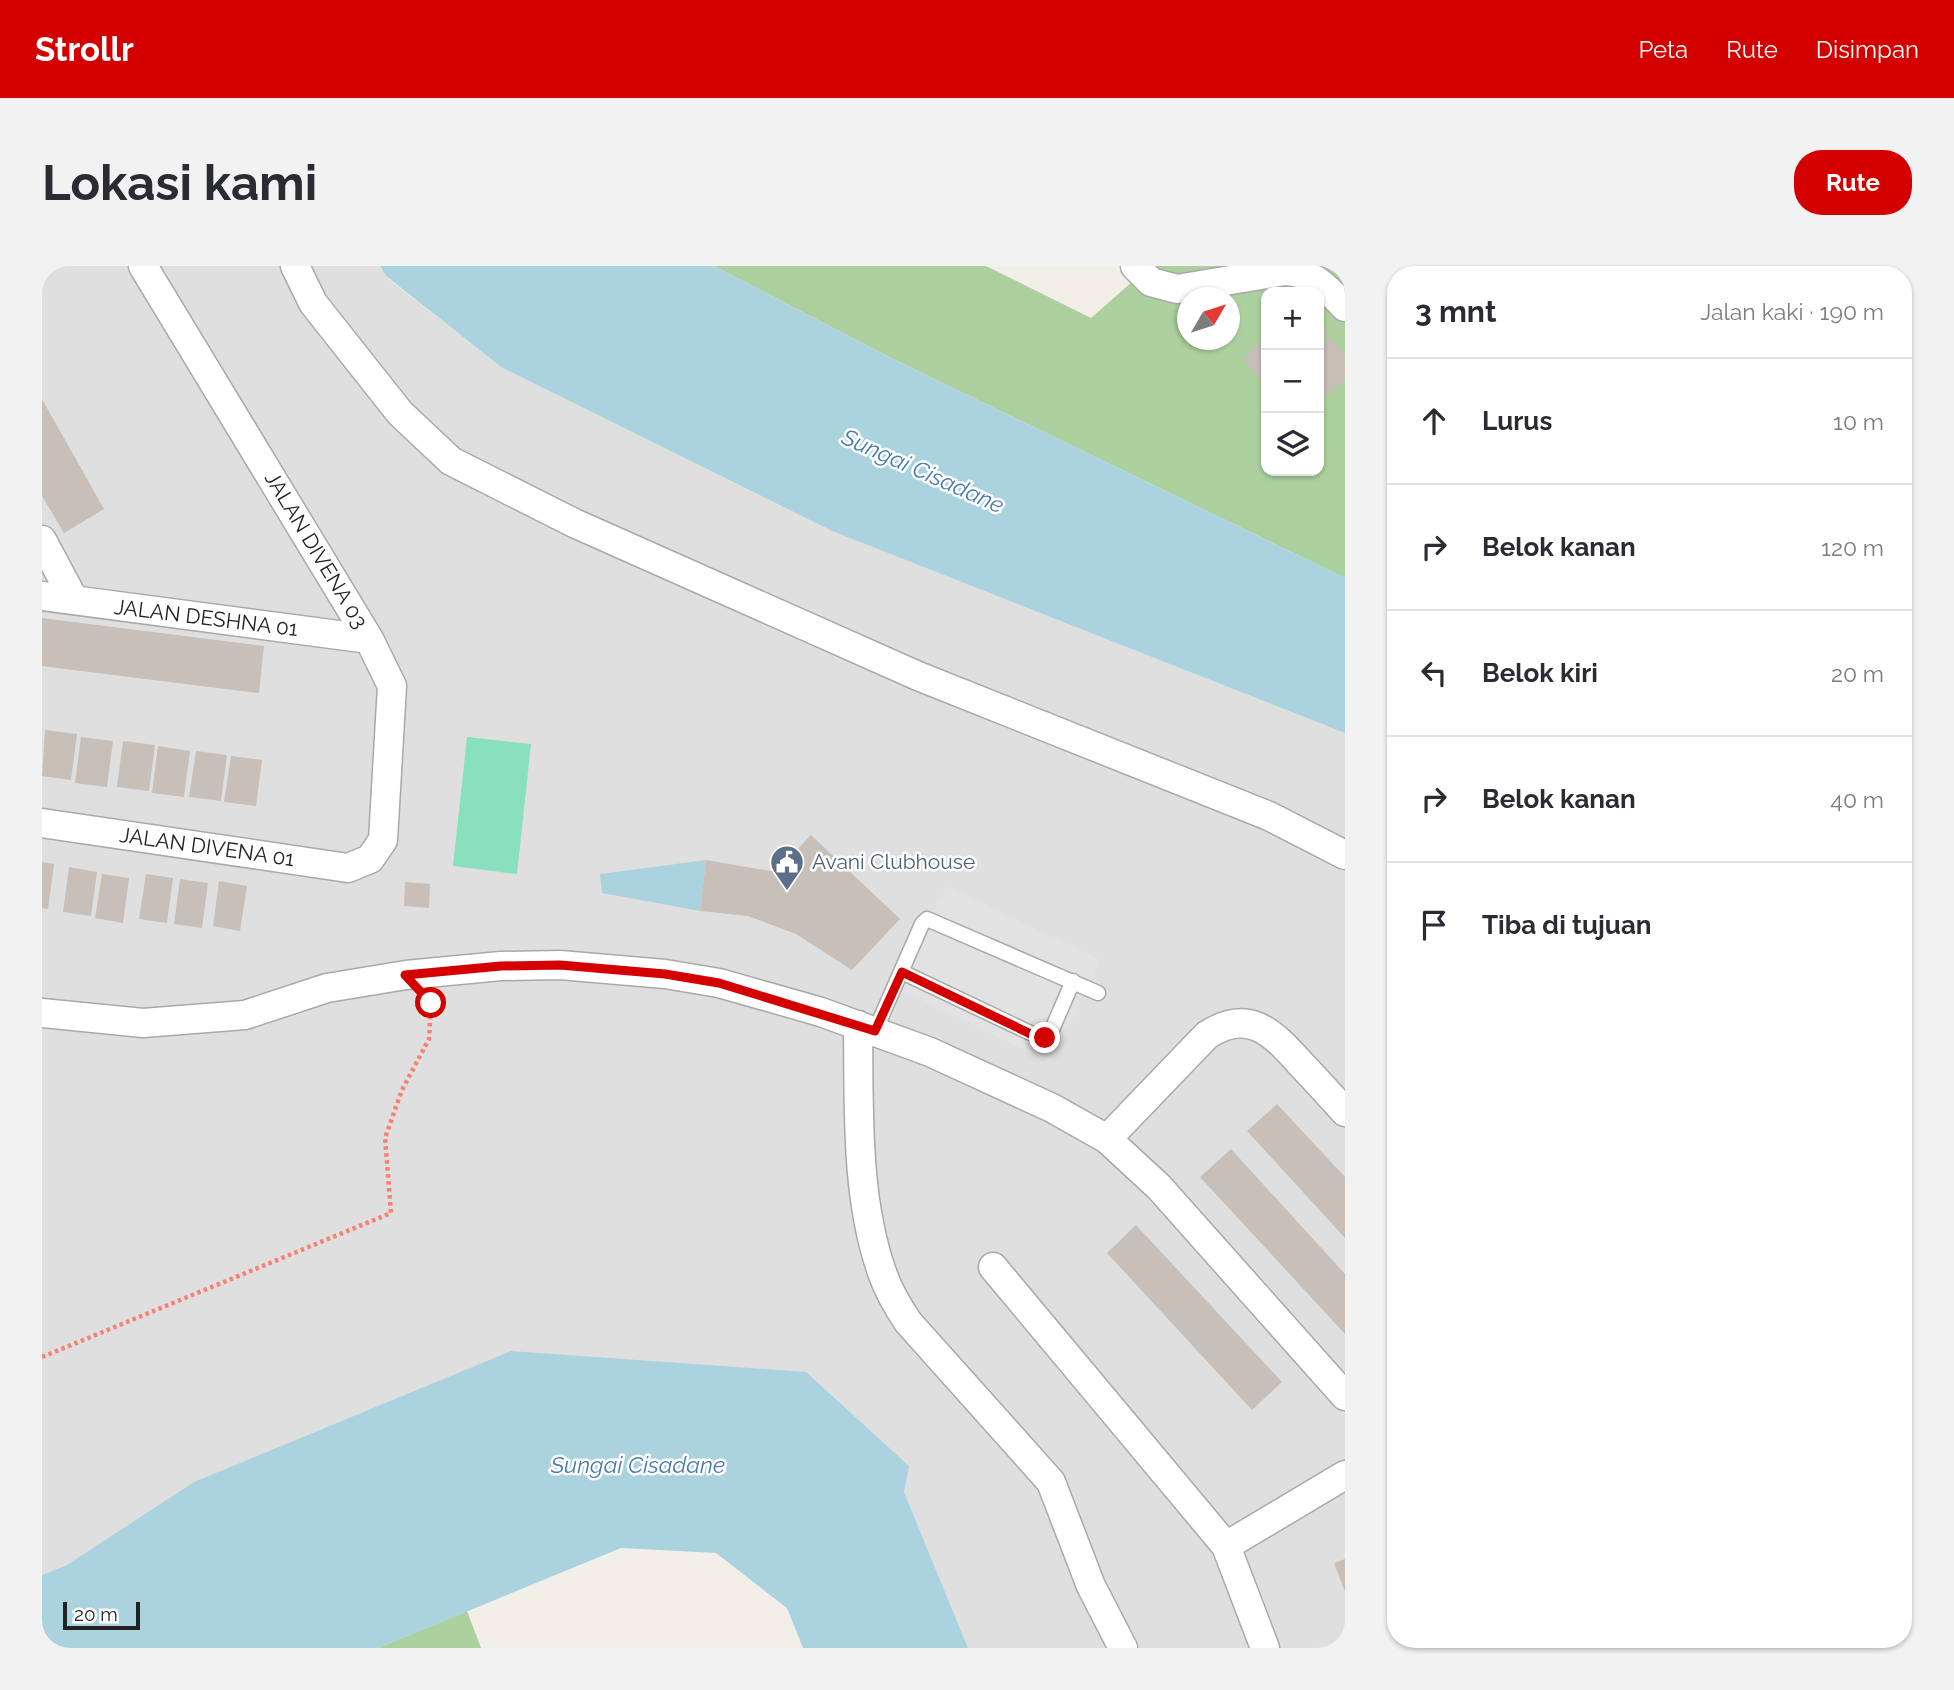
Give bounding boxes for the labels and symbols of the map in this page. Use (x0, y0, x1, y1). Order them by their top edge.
north arrow (1177, 287, 1240, 350)
water label: Sungai Cisadane (837, 422, 1008, 518)
street label: JALAN DIVENA 03 (260, 467, 373, 633)
street label: JALAN DESHNA 01 (113, 594, 299, 641)
street label: JALAN DIVENA 01 (118, 822, 296, 871)
public building icon: Avani Clubhouse (768, 843, 806, 892)
place label: Avani Clubhouse (812, 849, 975, 874)
route start (415, 987, 446, 1018)
route end (1029, 1022, 1060, 1053)
water label: Sungai Cisadane (550, 1451, 725, 1478)
scale bar (63, 1599, 140, 1631)

